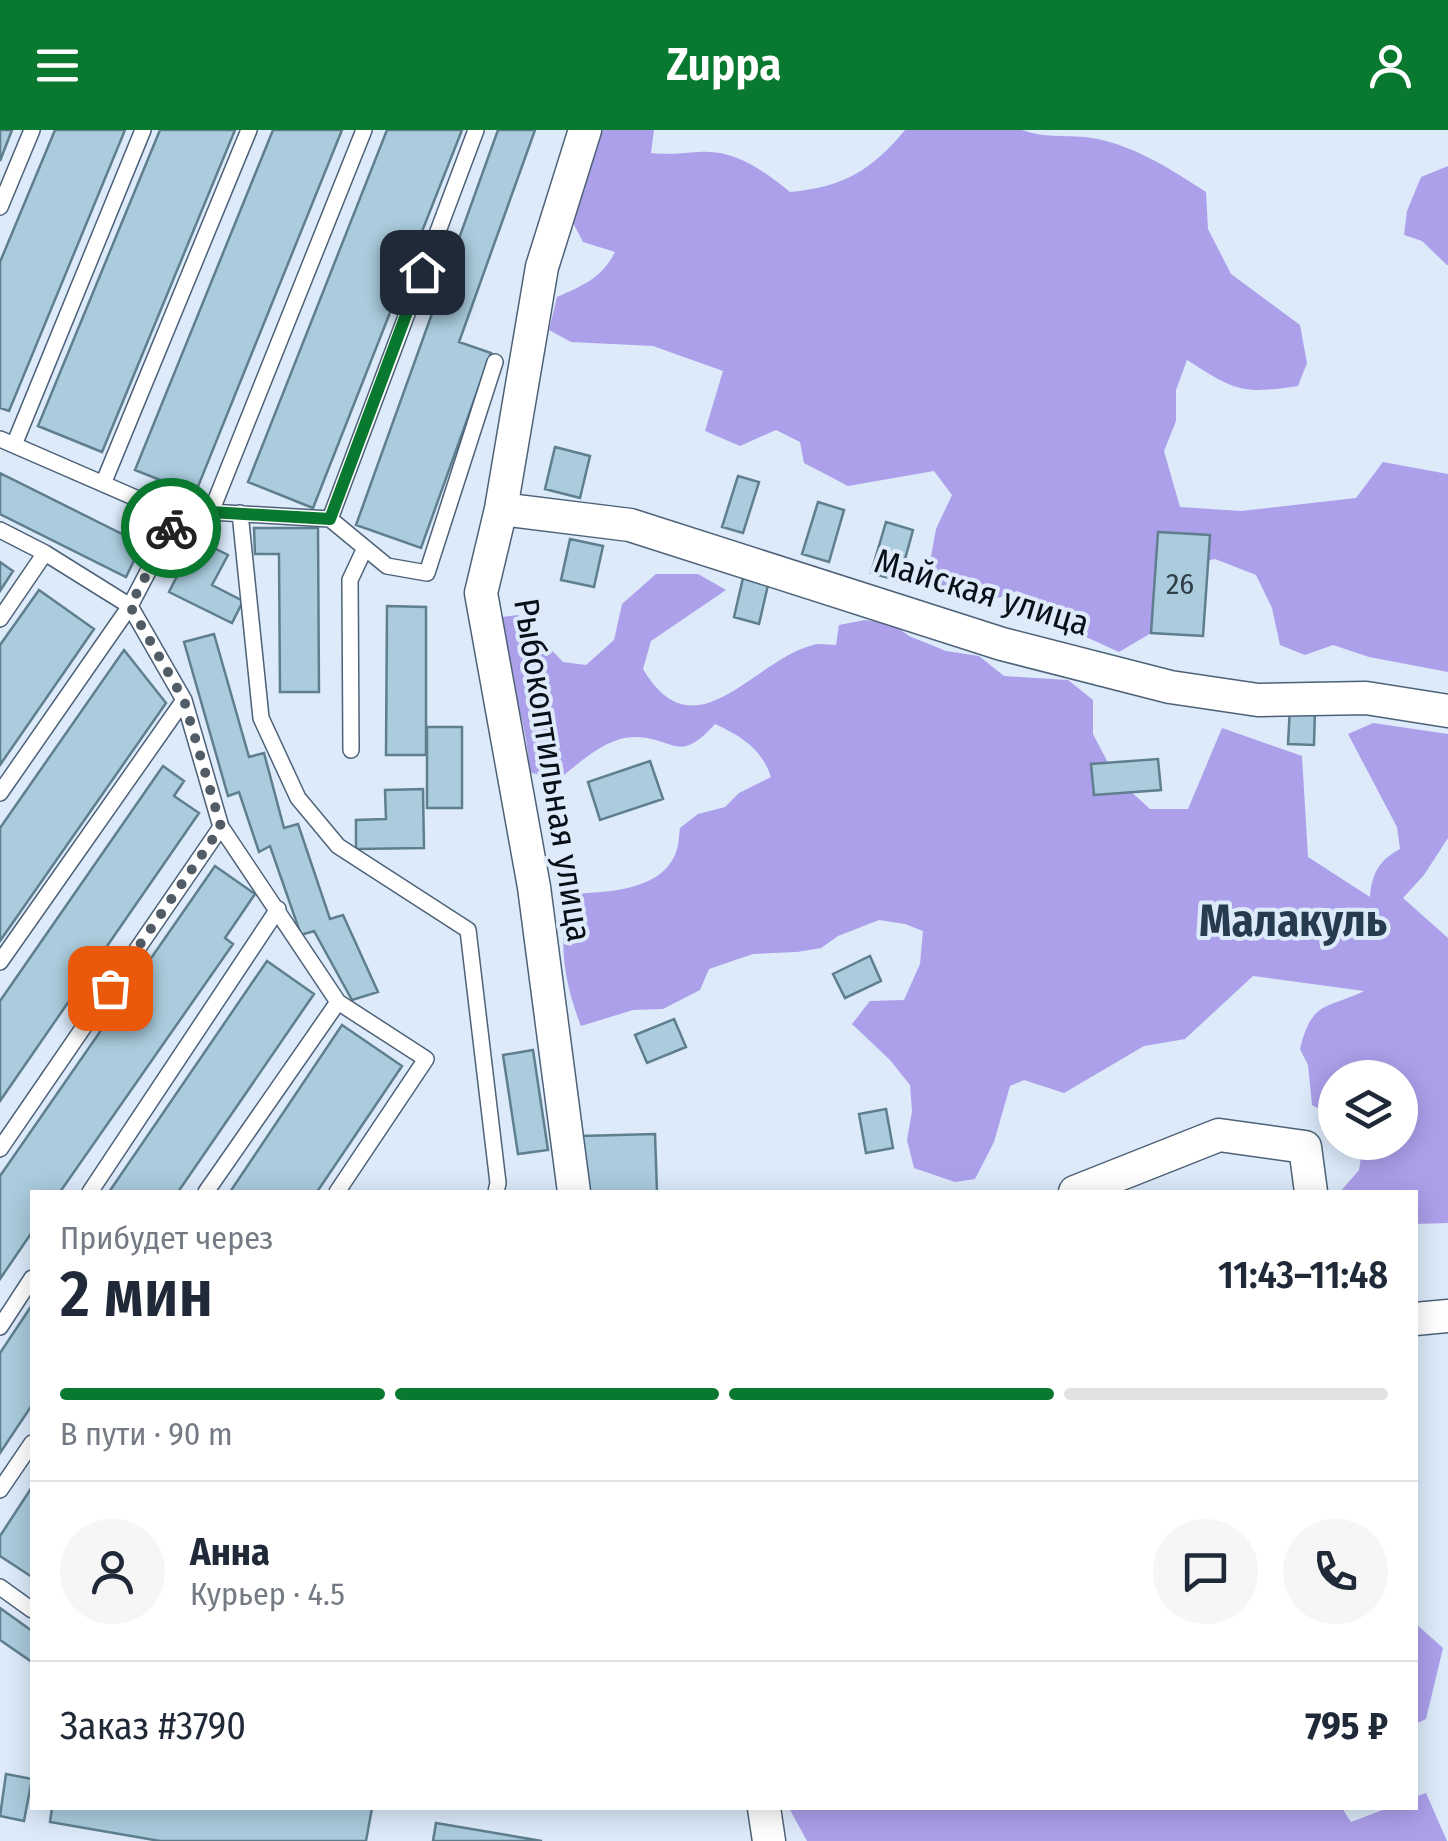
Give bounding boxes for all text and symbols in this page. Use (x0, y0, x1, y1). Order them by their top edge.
icon: menu (30, 38, 85, 93)
text: Zuppa (666, 38, 782, 92)
icon: person (1363, 38, 1418, 93)
pin (380, 230, 465, 315)
icon: home (395, 245, 450, 300)
courier (121, 478, 221, 578)
icon: bike (144, 501, 199, 556)
street label: Майская улица (870, 539, 1094, 645)
house number: 26 (1166, 566, 1194, 602)
street label: Рыбокоптильная улица (505, 595, 601, 945)
district label: Малакуль (1199, 894, 1387, 948)
pin (68, 946, 153, 1031)
icon: bag (83, 961, 138, 1016)
map controls (1318, 1060, 1418, 1160)
button: layers (1318, 1060, 1418, 1160)
text: Прибудет через (60, 1219, 273, 1257)
text: 11:43–11:48 (1218, 1252, 1388, 1298)
text: 2 мин (60, 1255, 213, 1333)
text: В пути · 90 m (60, 1415, 233, 1453)
button: person (60, 1519, 165, 1624)
button: chat (1153, 1519, 1258, 1624)
button: phone (1283, 1519, 1388, 1624)
text: Анна (190, 1529, 270, 1575)
text: Курьер · 4.5 (190, 1575, 345, 1613)
text: Заказ #3790 (60, 1703, 246, 1749)
text: 795 ₽ (1305, 1703, 1388, 1749)

